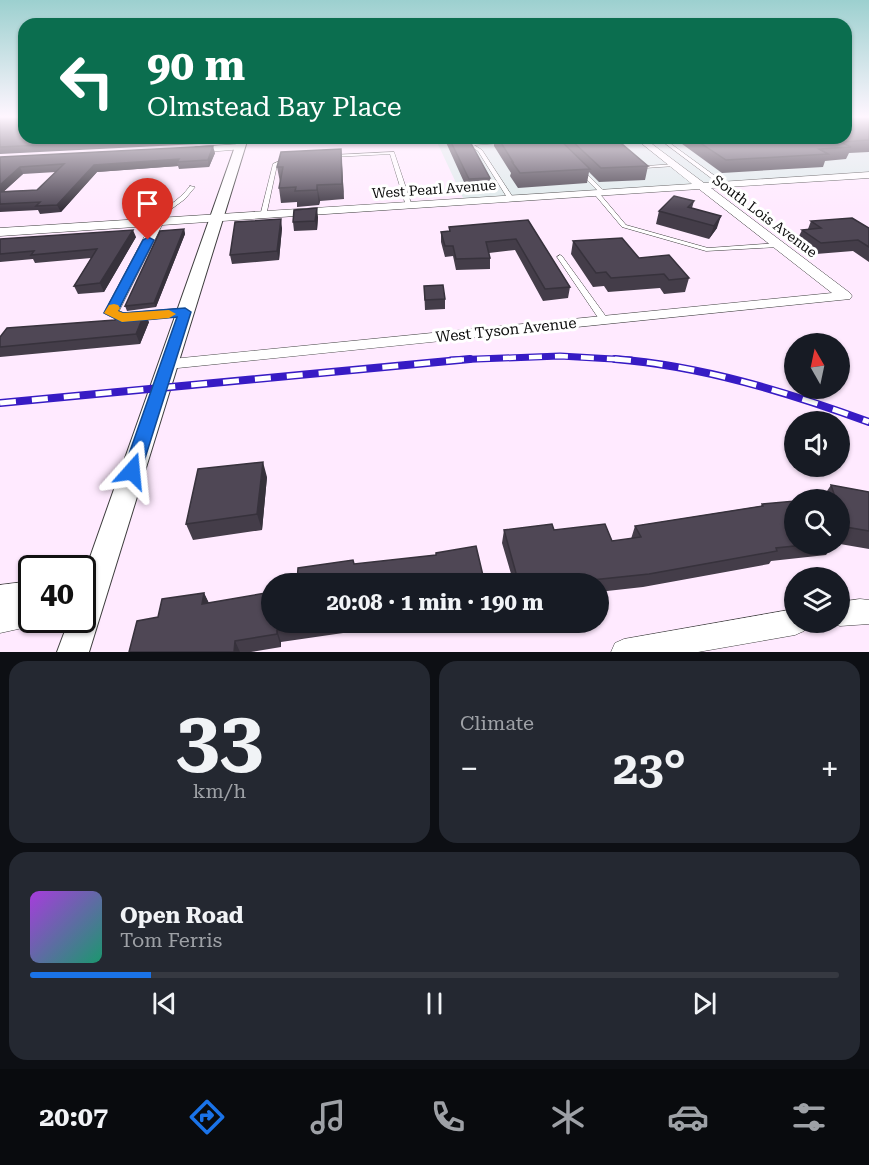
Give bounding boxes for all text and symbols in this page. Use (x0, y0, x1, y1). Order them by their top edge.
text: 90 m (147, 41, 245, 90)
icon: left (48, 42, 126, 120)
text: Olmstead Bay Place (147, 91, 402, 123)
street label: South Lois Avenue (710, 172, 821, 261)
street label: West Pearl Avenue (371, 177, 497, 201)
pin (122, 178, 173, 240)
icon: arrive (131, 187, 164, 220)
street label: West Tyson Avenue (435, 314, 577, 346)
north arrow (784, 333, 850, 399)
map controls (784, 333, 850, 633)
button: sound (784, 411, 850, 477)
position arrow (100, 439, 164, 503)
button: search (784, 489, 850, 555)
speed limit sign: 40 (18, 555, 96, 633)
button: layers (784, 567, 850, 633)
text: 20:08 · 1 min · 190 m (326, 590, 544, 615)
text: 33 (176, 694, 263, 785)
text: Climate (460, 711, 534, 735)
text: 23° (613, 742, 686, 795)
text: − (460, 749, 478, 788)
text: + (821, 749, 839, 788)
text: km/h (193, 779, 246, 803)
text: Open Road (120, 903, 243, 928)
text: Tom Ferris (120, 928, 222, 952)
icon: previous (148, 987, 181, 1020)
icon: pause (418, 987, 451, 1020)
icon: next (688, 987, 721, 1020)
icon: directions (186, 1096, 228, 1138)
icon: music (307, 1096, 349, 1138)
icon: phone (427, 1096, 469, 1138)
icon: climate (547, 1096, 589, 1138)
icon: car (667, 1096, 709, 1138)
icon: filters (788, 1096, 830, 1138)
text: 20:07 (39, 1101, 108, 1133)

